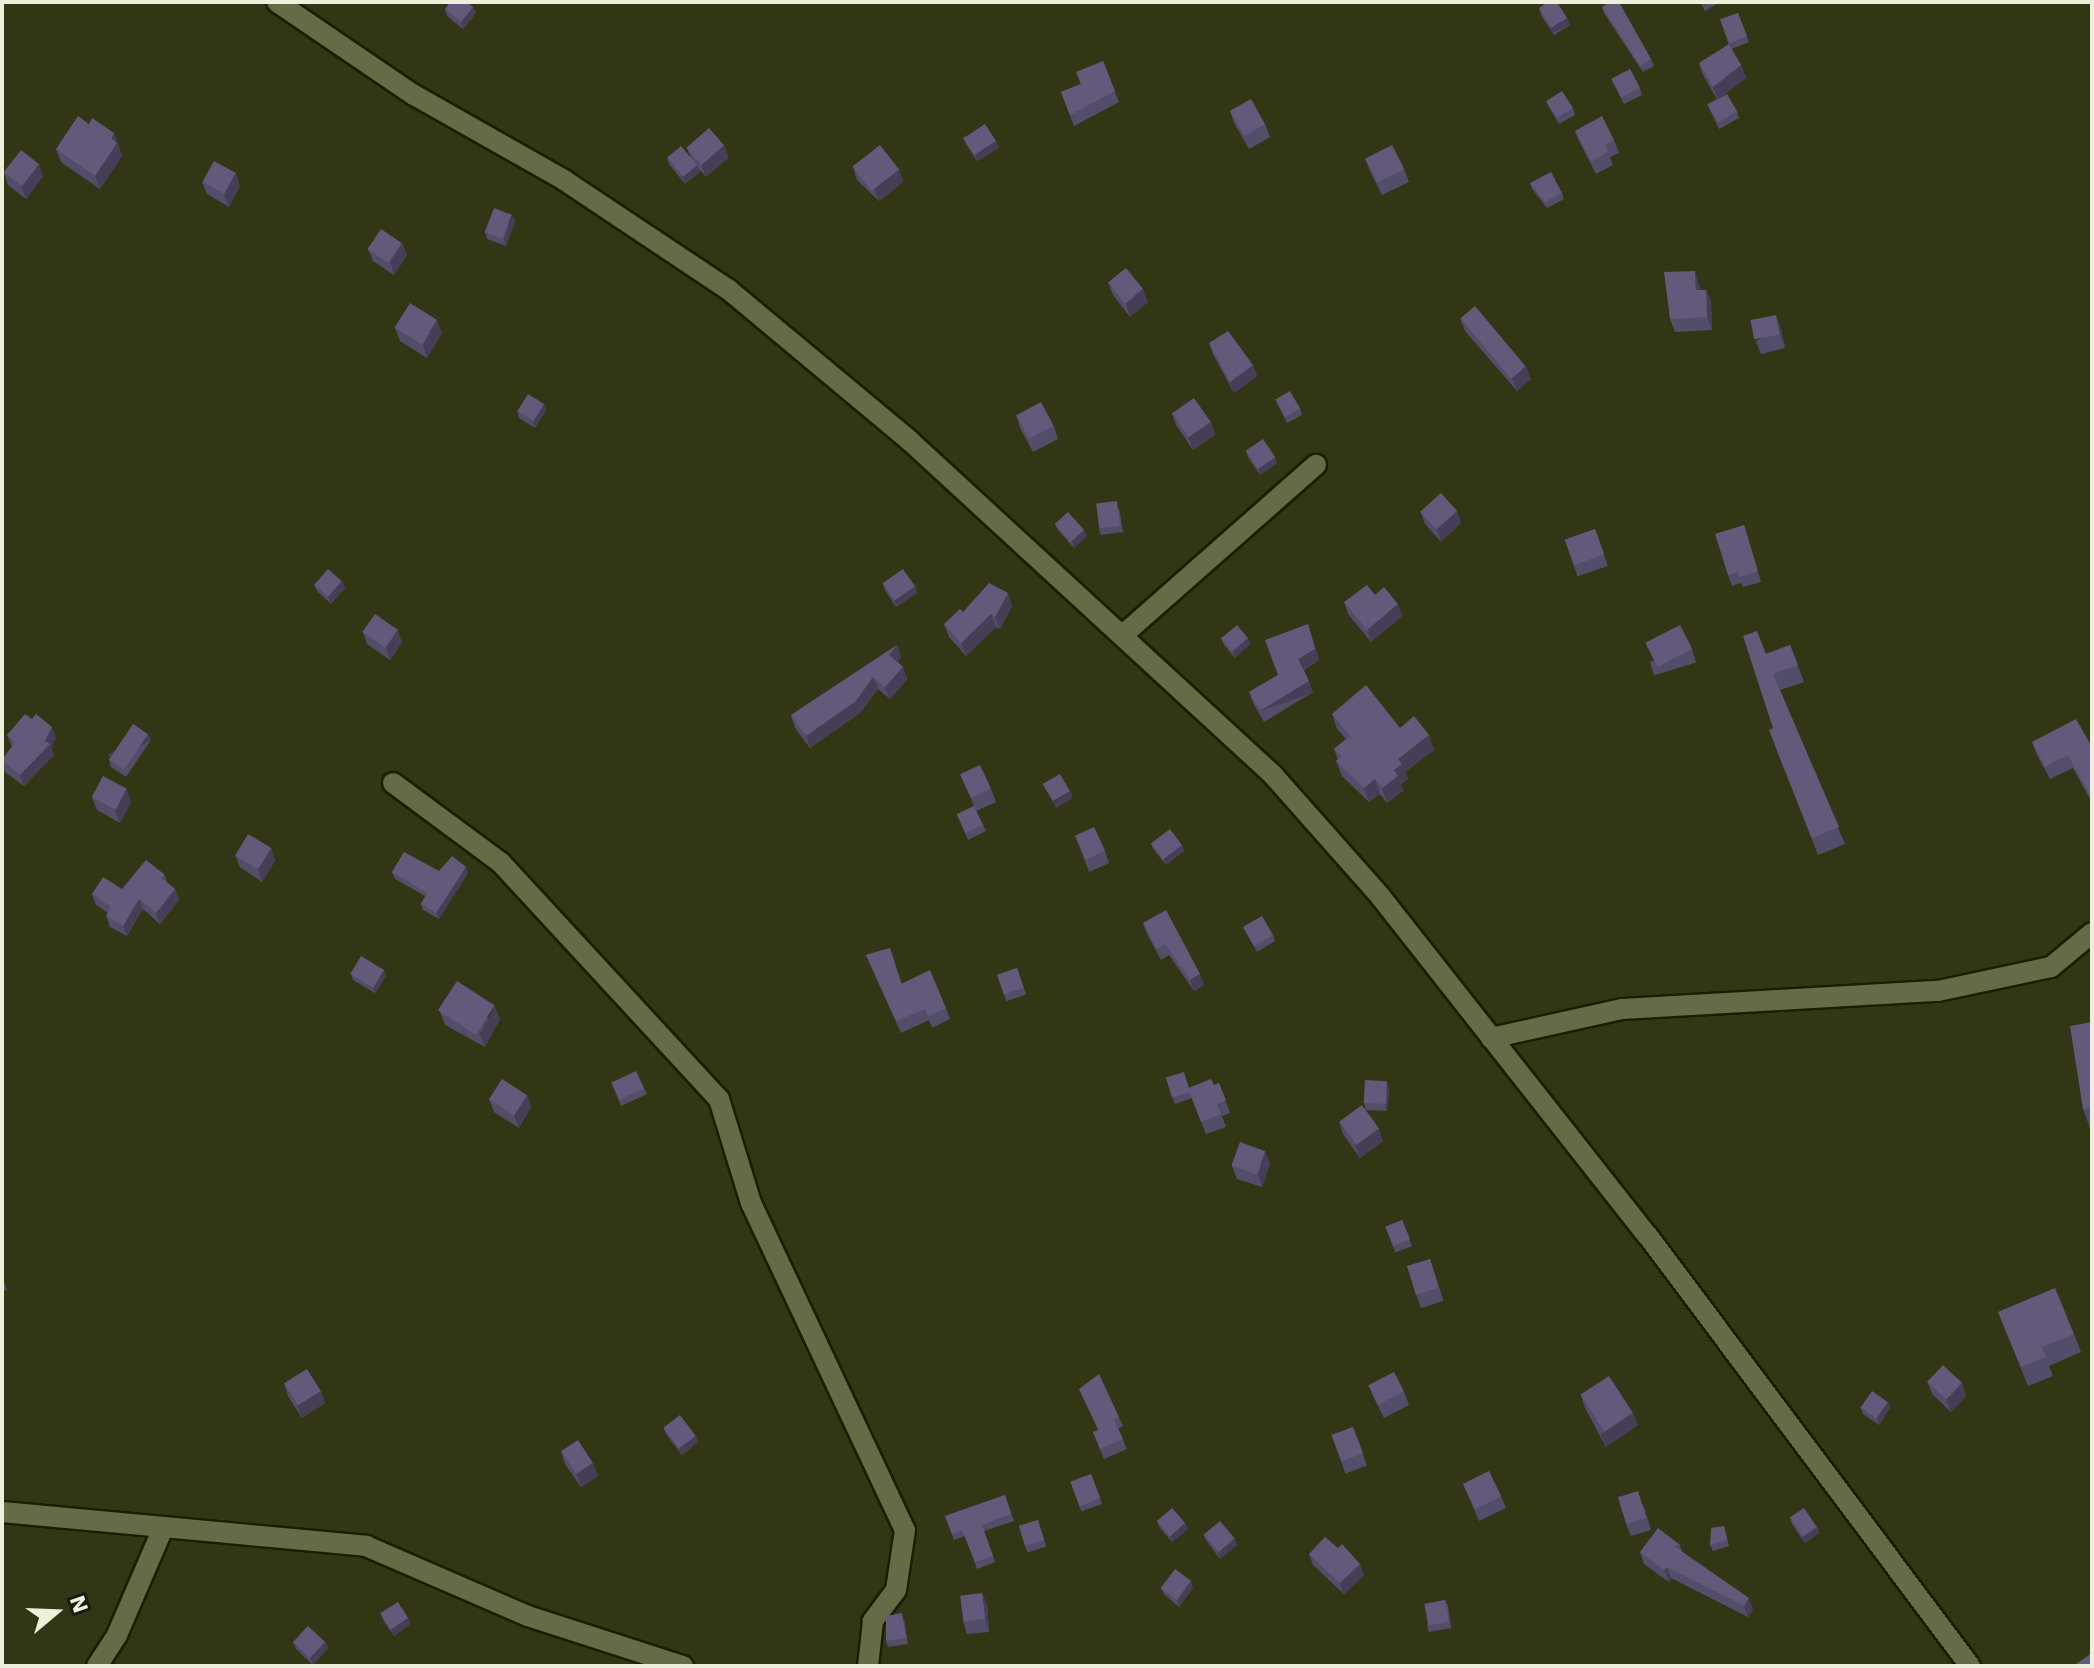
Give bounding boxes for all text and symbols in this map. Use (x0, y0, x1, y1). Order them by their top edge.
north arrow (16, 1572, 96, 1652)
text: N (65, 1592, 94, 1616)

